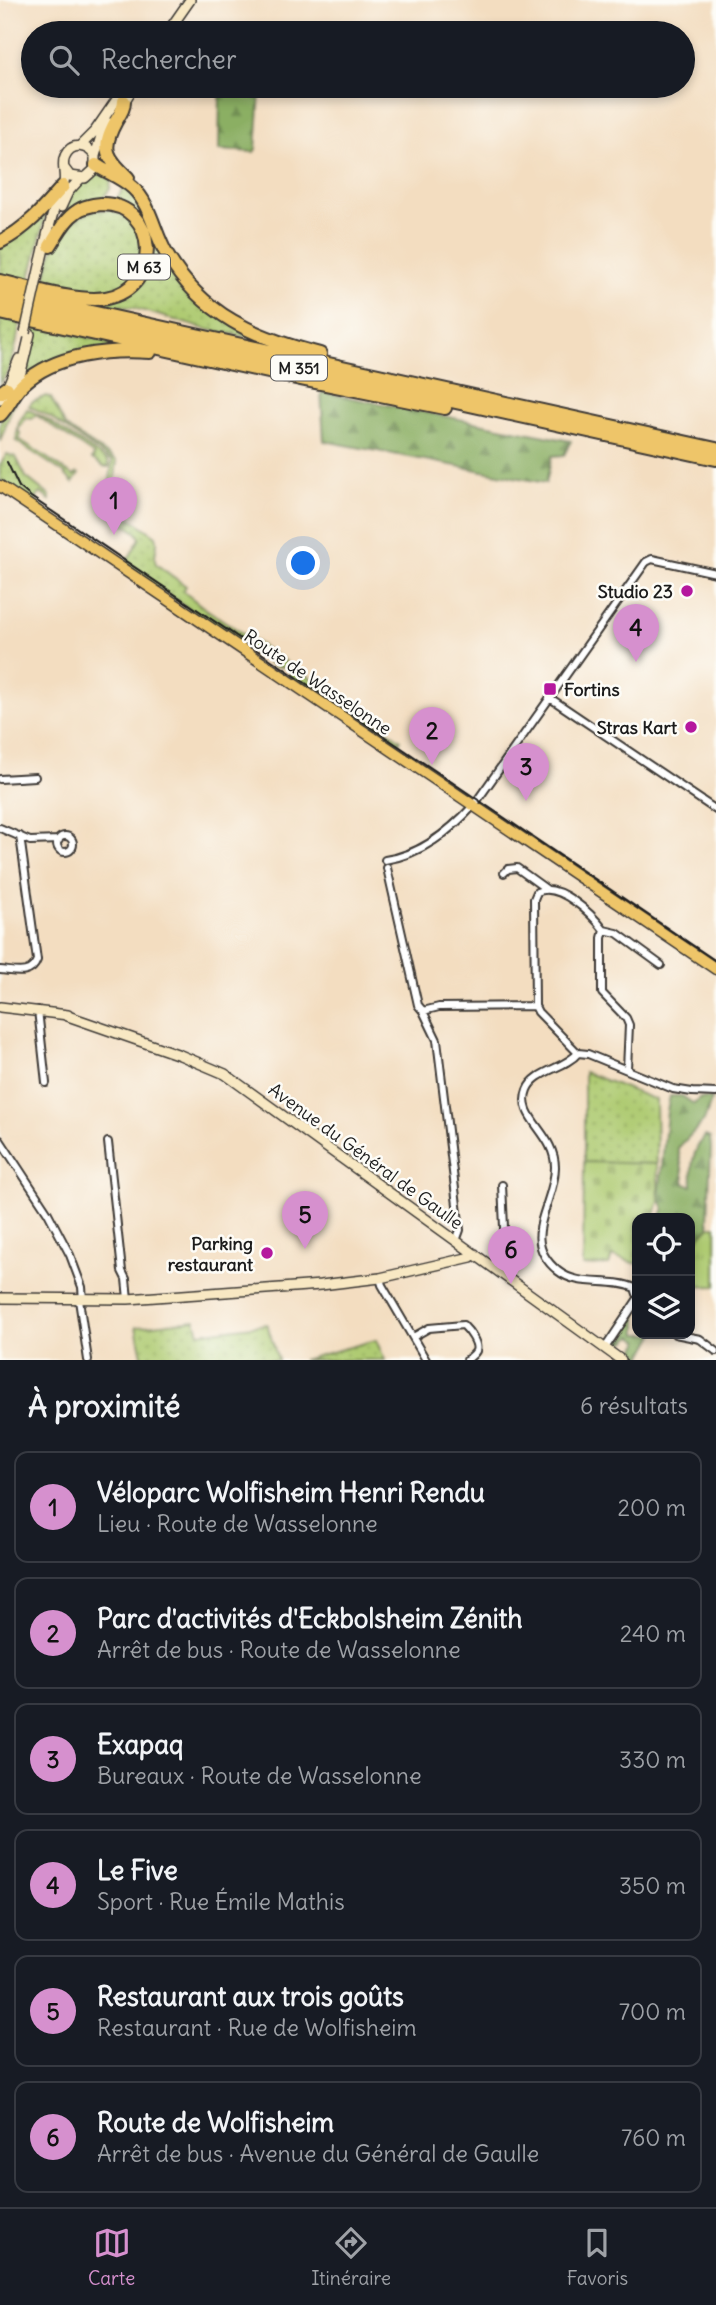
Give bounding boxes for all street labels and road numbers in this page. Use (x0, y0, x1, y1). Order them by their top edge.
road number: M 63 (118, 255, 170, 280)
road number: M 351 (271, 356, 327, 380)
street label: Route de Wasselonne (240, 624, 396, 740)
street label: Avenue du Général de Gaulle (264, 1078, 468, 1234)

